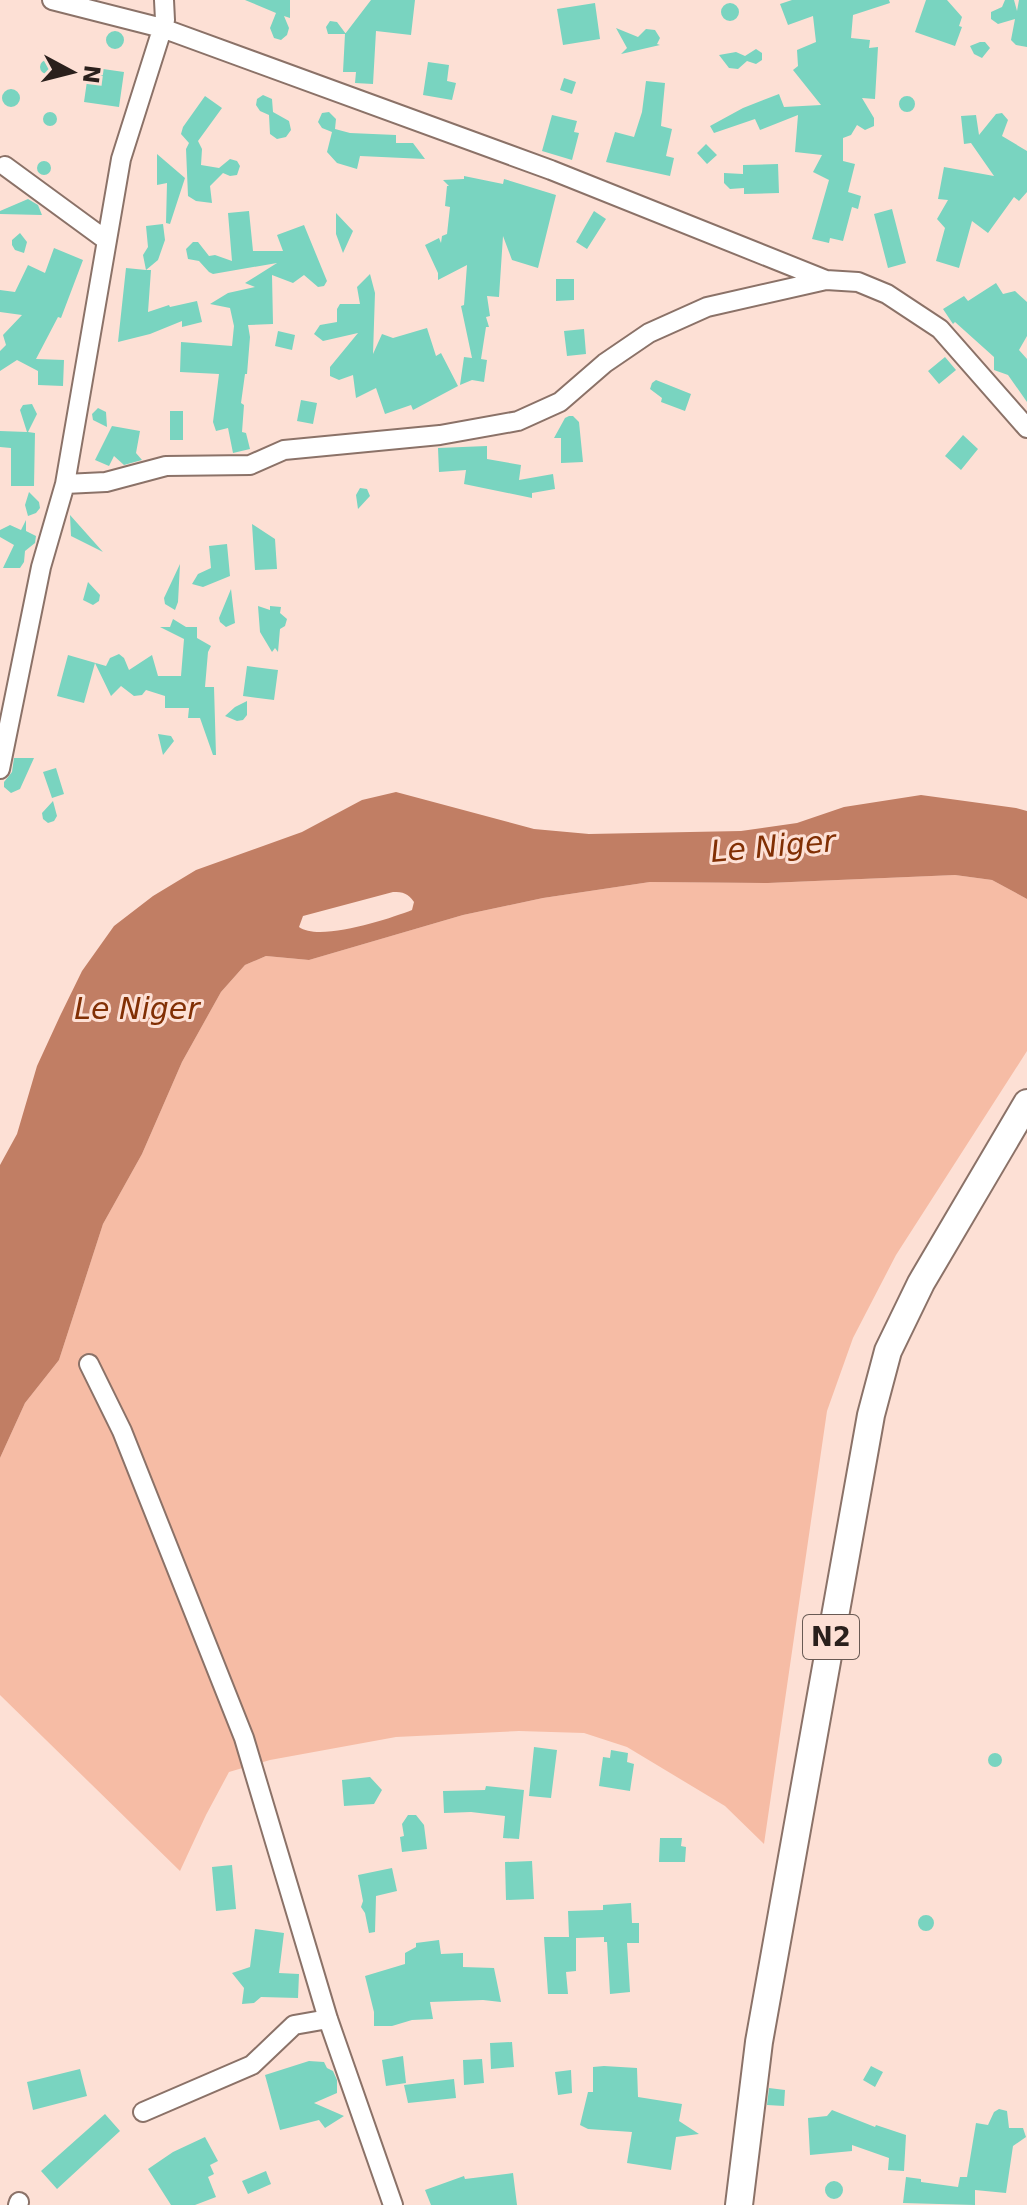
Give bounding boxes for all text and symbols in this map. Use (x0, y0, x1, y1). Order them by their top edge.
north arrow (32, 32, 112, 112)
text: N (78, 64, 105, 85)
water label: Le Niger (709, 823, 839, 869)
water label: Le Niger (74, 991, 201, 1026)
road number: N2 (803, 1615, 859, 1659)

